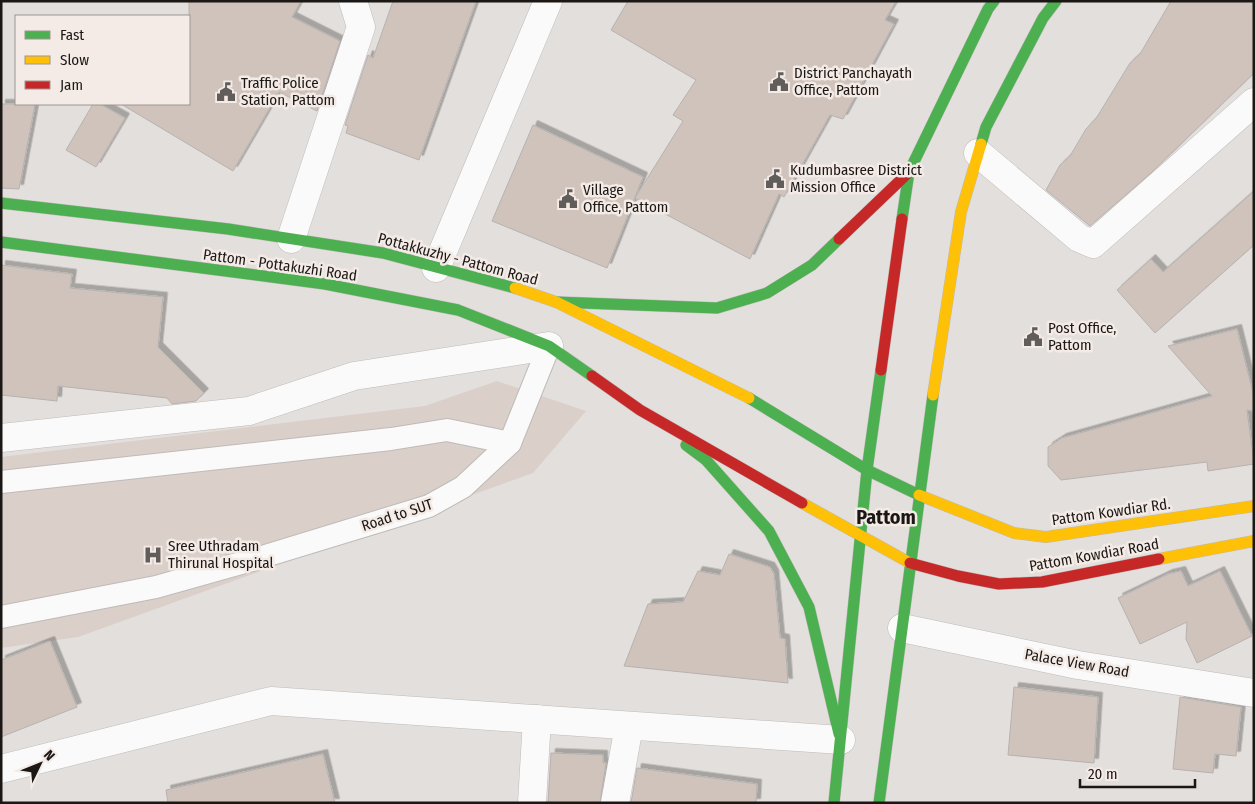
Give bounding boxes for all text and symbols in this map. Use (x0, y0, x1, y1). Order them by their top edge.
legend (15, 15, 190, 105)
text: Fast (60, 26, 84, 44)
text: Slow (60, 51, 89, 69)
place label: District Panchayath Office, Pattom (794, 64, 912, 99)
public building icon: District Panchayath Office, Pattom (768, 71, 790, 93)
place label: Traffic Police Station, Pattom (241, 74, 335, 109)
text: Jam (60, 76, 83, 94)
public building icon: Traffic Police Station, Pattom (215, 81, 237, 103)
place label: Kudumbasree District Mission Office (790, 161, 922, 196)
public building icon: Kudumbasree District Mission Office (764, 168, 786, 190)
place label: Village Office, Pattom (583, 181, 668, 216)
public building icon: Village Office, Pattom (557, 188, 579, 210)
street label: Pottakkuzhy - Pattom Road (376, 229, 540, 289)
street label: Pattom - Pottakuzhi Road (202, 245, 358, 285)
place label: Post Office, Pattom (1048, 319, 1117, 354)
public building icon: Post Office, Pattom (1022, 326, 1044, 348)
street label: Road to SUT (359, 495, 435, 535)
street label: Pattom Kowdiar Rd. (1051, 495, 1171, 529)
district label: Pattom (856, 505, 916, 529)
street label: Pattom Kowdiar Road (1028, 535, 1160, 575)
place label: Sree Uthradam Thirunal Hospital (168, 537, 273, 572)
hospital icon: Sree Uthradam Thirunal Hospital (142, 544, 164, 566)
street label: Palace View Road (1023, 645, 1131, 681)
north arrow (15, 739, 65, 789)
text: N (40, 747, 58, 764)
scale bar (1080, 756, 1195, 788)
text: 20 m (1088, 765, 1118, 783)

